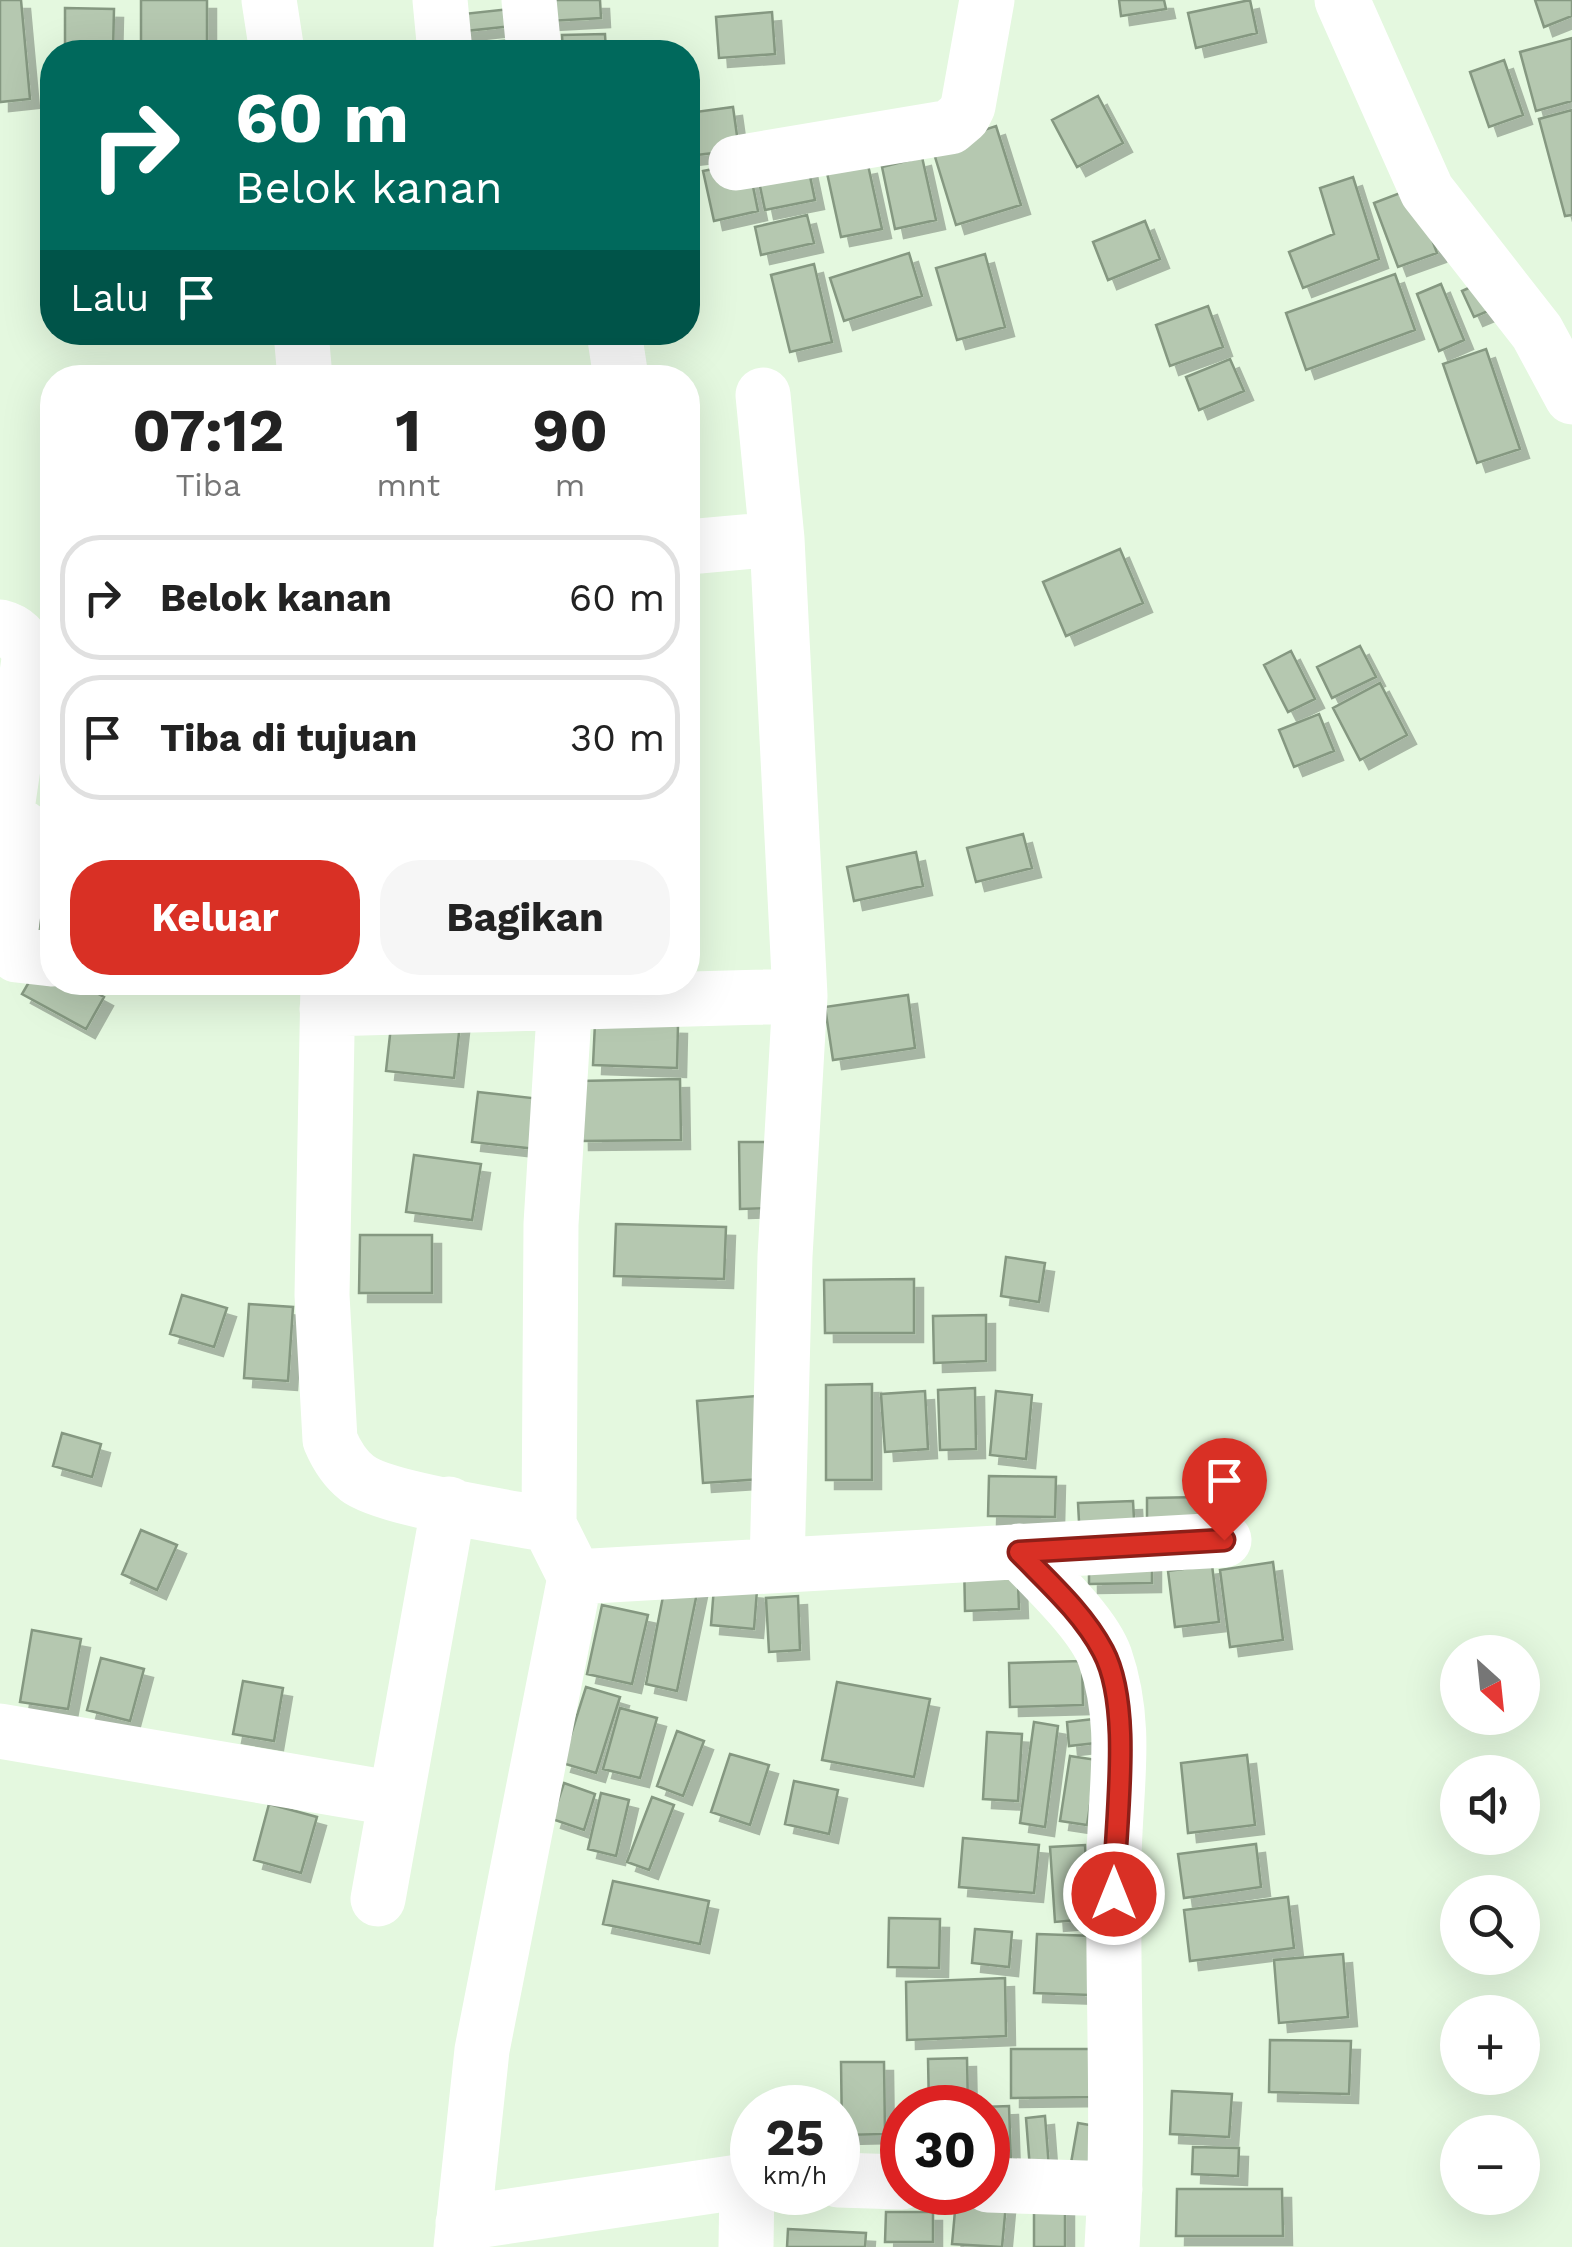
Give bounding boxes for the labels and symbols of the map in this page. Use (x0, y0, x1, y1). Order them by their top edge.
pin (1182, 1438, 1267, 1541)
north arrow (1440, 1635, 1540, 1735)
position arrow (1062, 1842, 1166, 1946)
speed limit sign: 30 (880, 2085, 1010, 2215)

